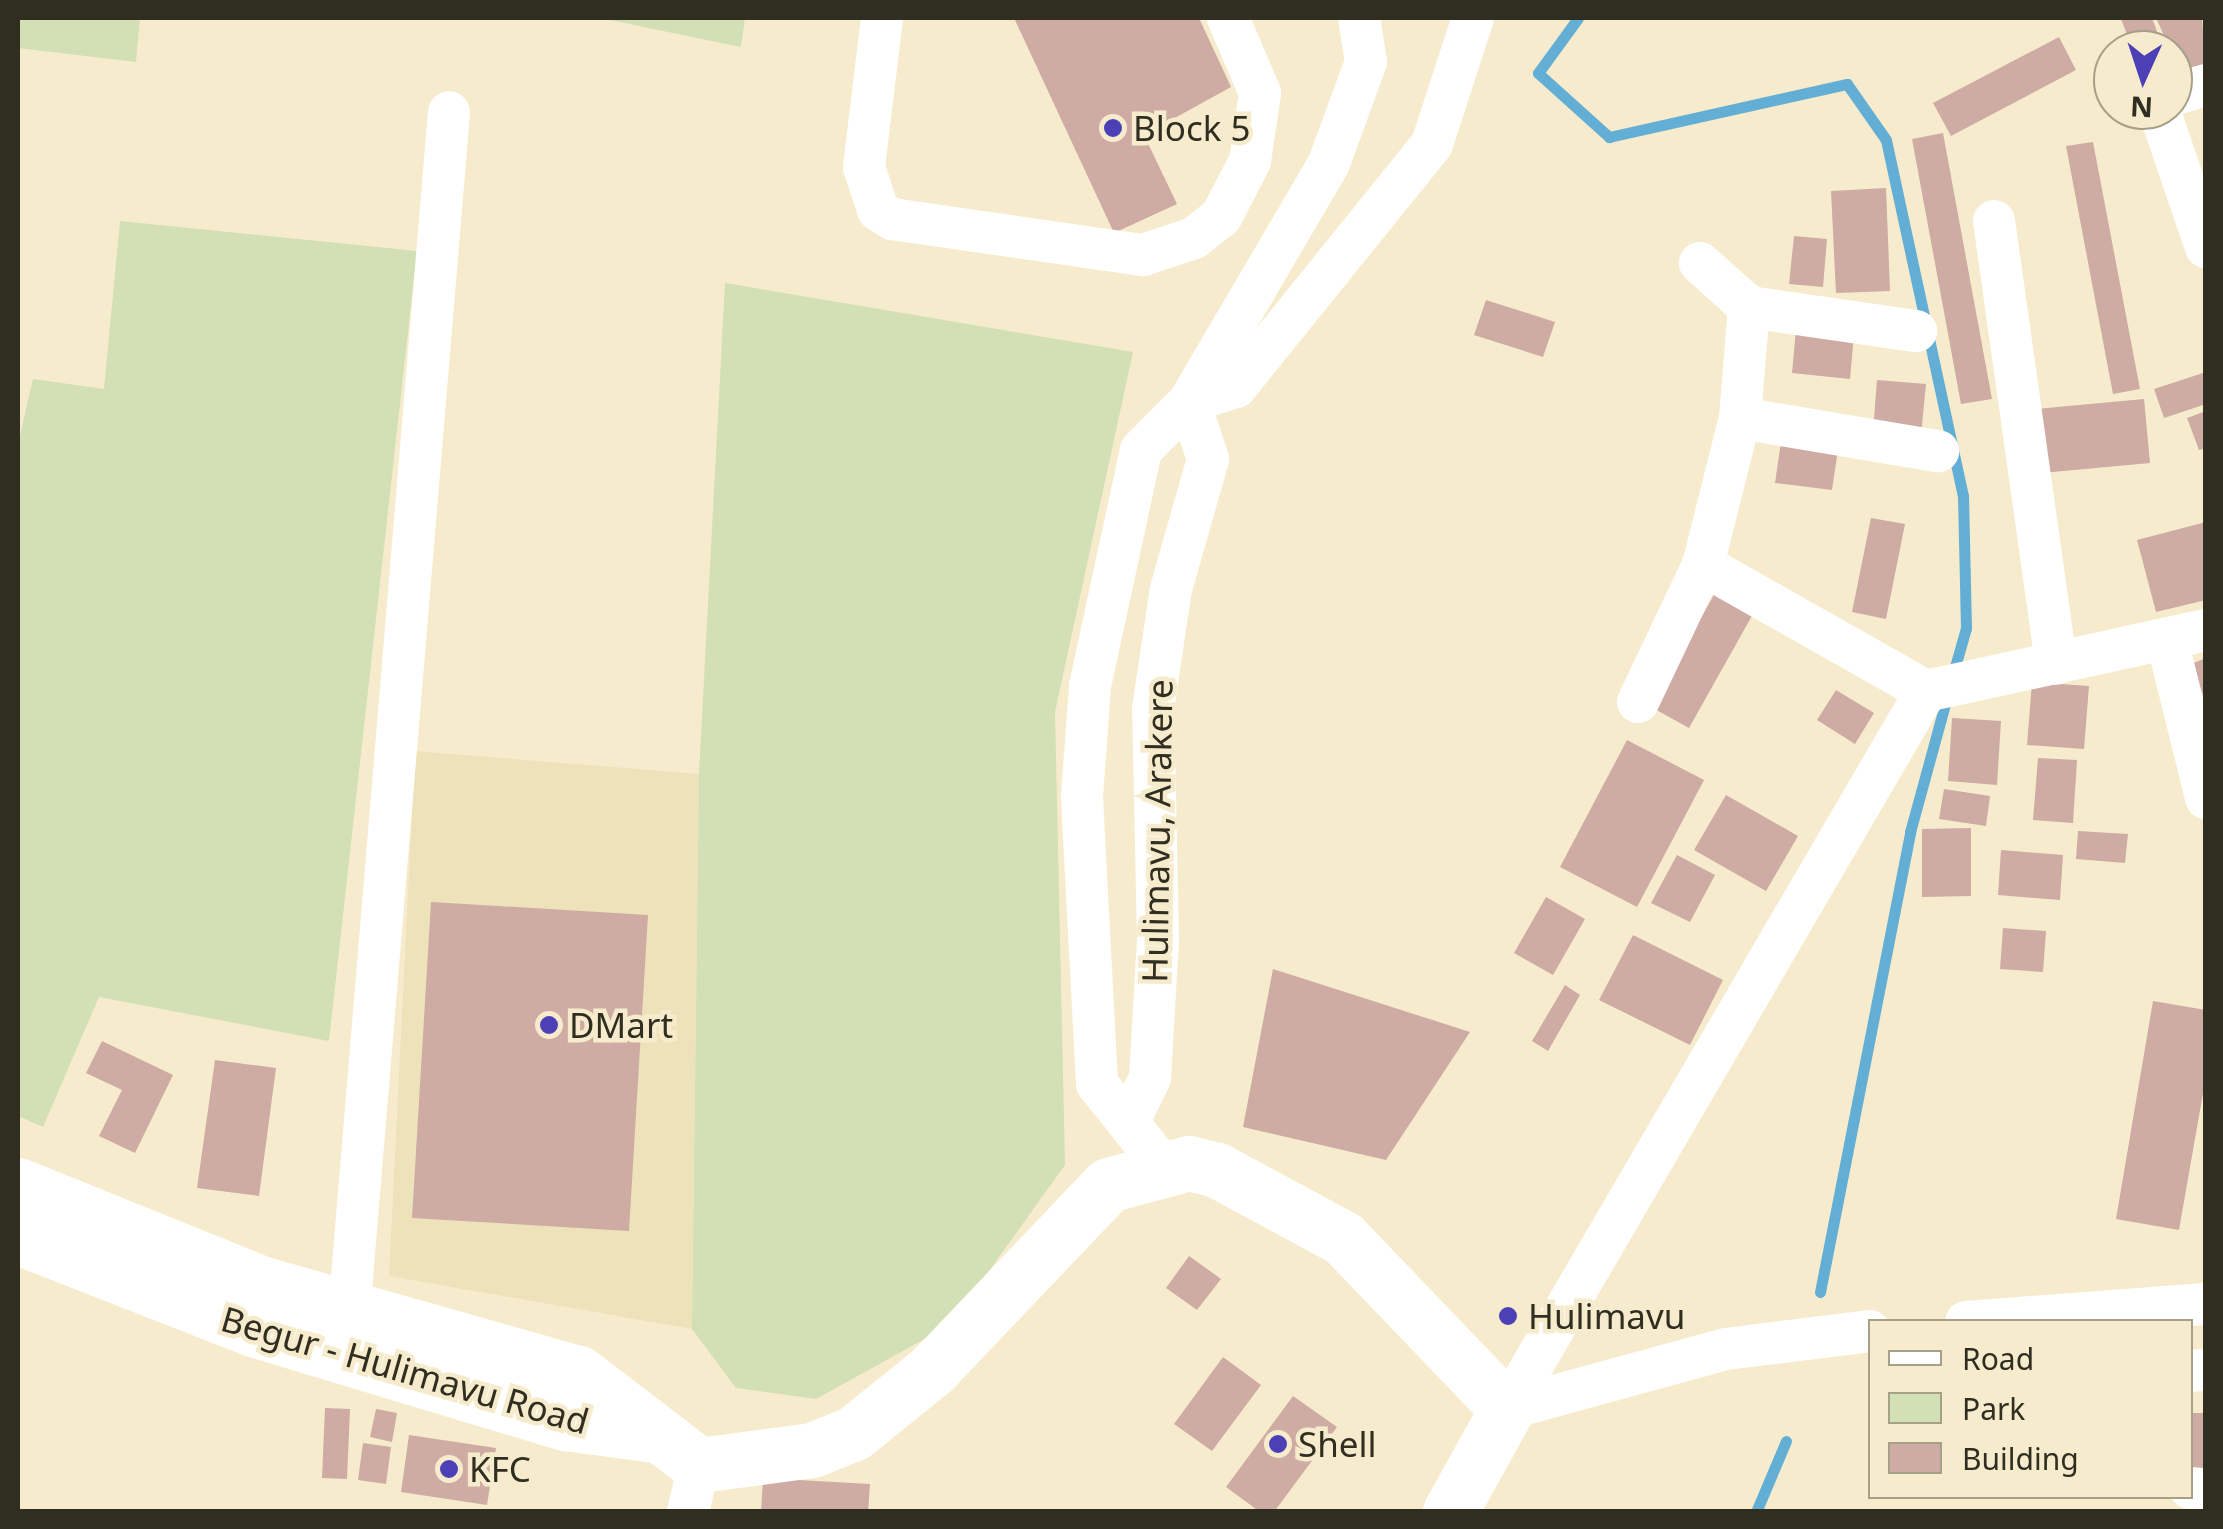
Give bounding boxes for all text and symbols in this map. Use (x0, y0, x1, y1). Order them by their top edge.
north arrow (2093, 30, 2193, 130)
text: N (2129, 88, 2154, 128)
place label: Block 5 (1133, 107, 1251, 149)
marker: Block 5 (1102, 117, 1124, 139)
street label: Hulimavu, Arakere (1133, 679, 1181, 983)
place label: DMart (569, 1004, 673, 1046)
marker: DMart (538, 1014, 560, 1036)
place label: Hulimavu (1528, 1295, 1685, 1337)
street label: Begur - Hulimavu Road (216, 1297, 594, 1443)
marker: Hulimavu (1497, 1305, 1519, 1327)
legend (1868, 1319, 2193, 1499)
text: Road (1962, 1338, 2034, 1379)
text: Park (1962, 1388, 2025, 1429)
place label: Shell (1298, 1423, 1377, 1465)
marker: Shell (1267, 1433, 1289, 1455)
text: Building (1962, 1438, 2079, 1479)
place label: KFC (469, 1448, 531, 1490)
marker: KFC (438, 1458, 460, 1480)

